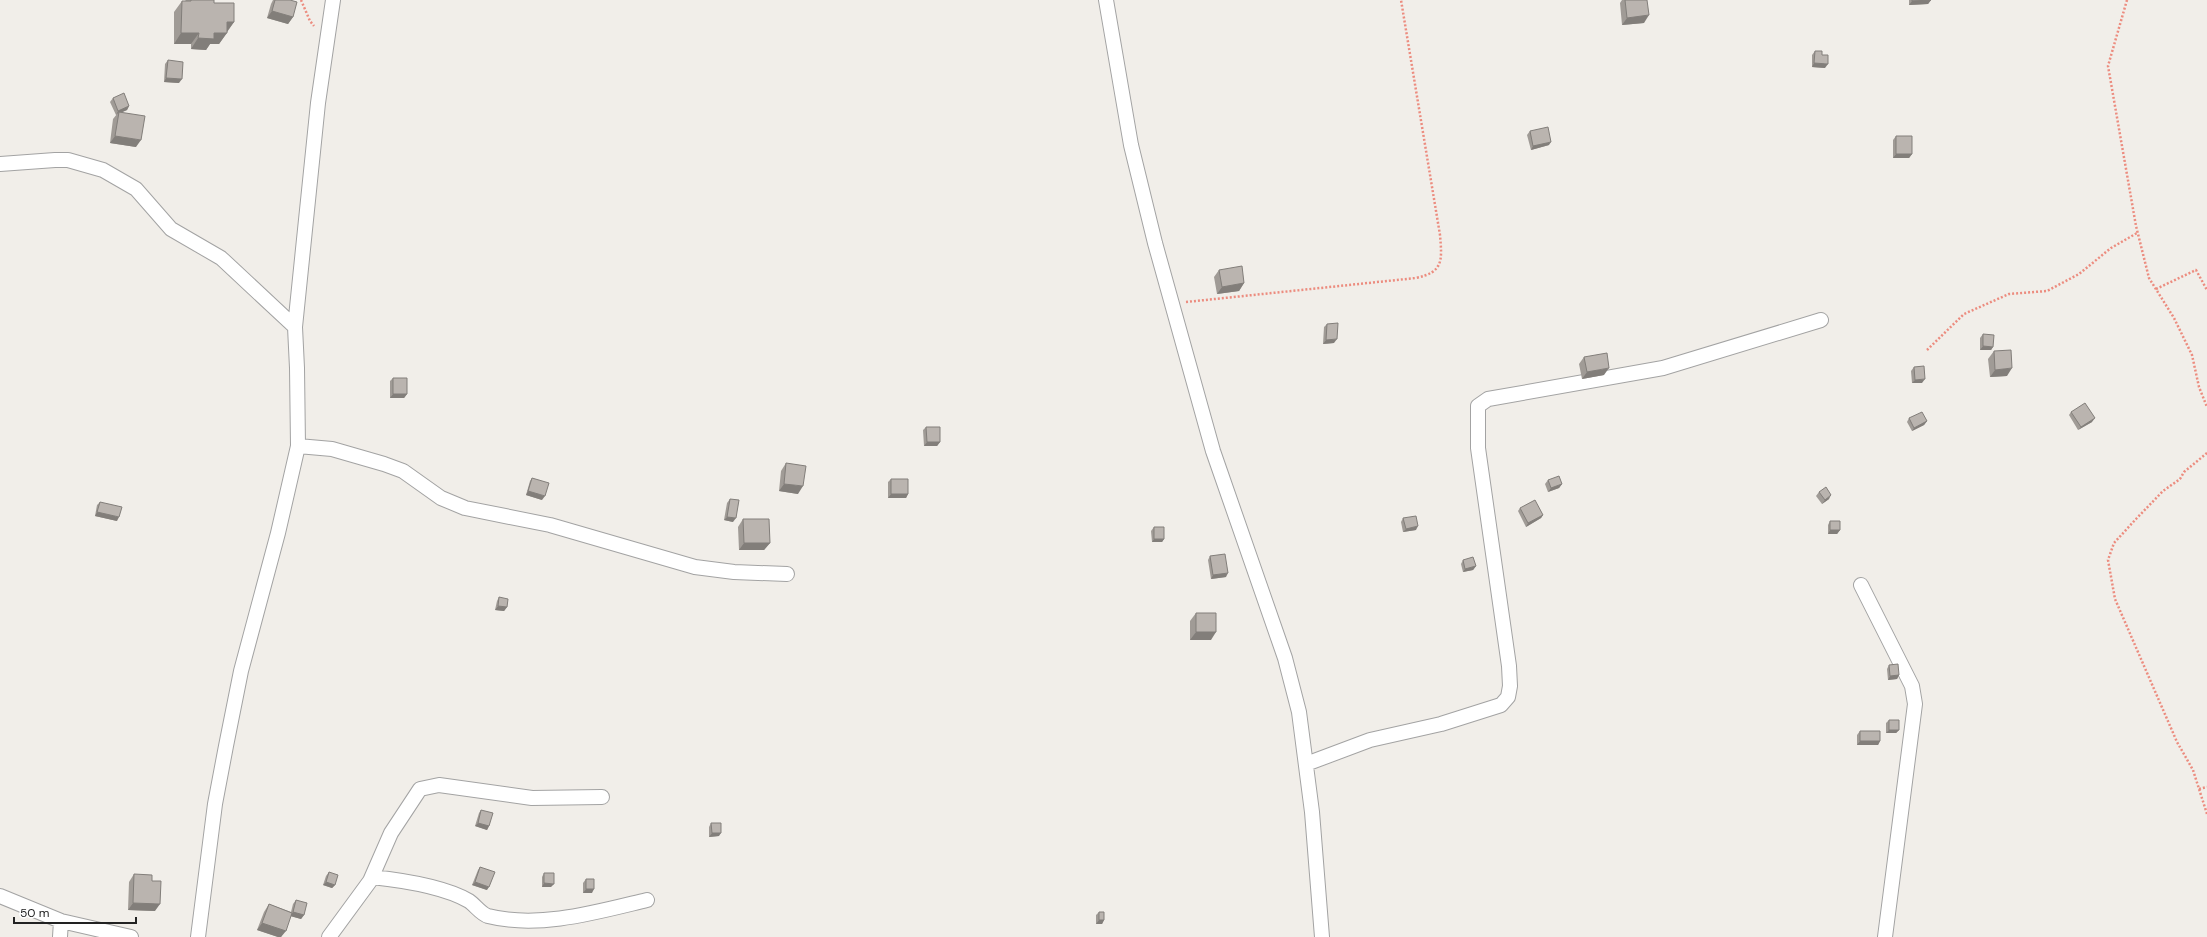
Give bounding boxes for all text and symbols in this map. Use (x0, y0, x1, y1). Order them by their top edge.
scale bar (14, 899, 136, 925)
text: 50 m (20, 905, 49, 921)

